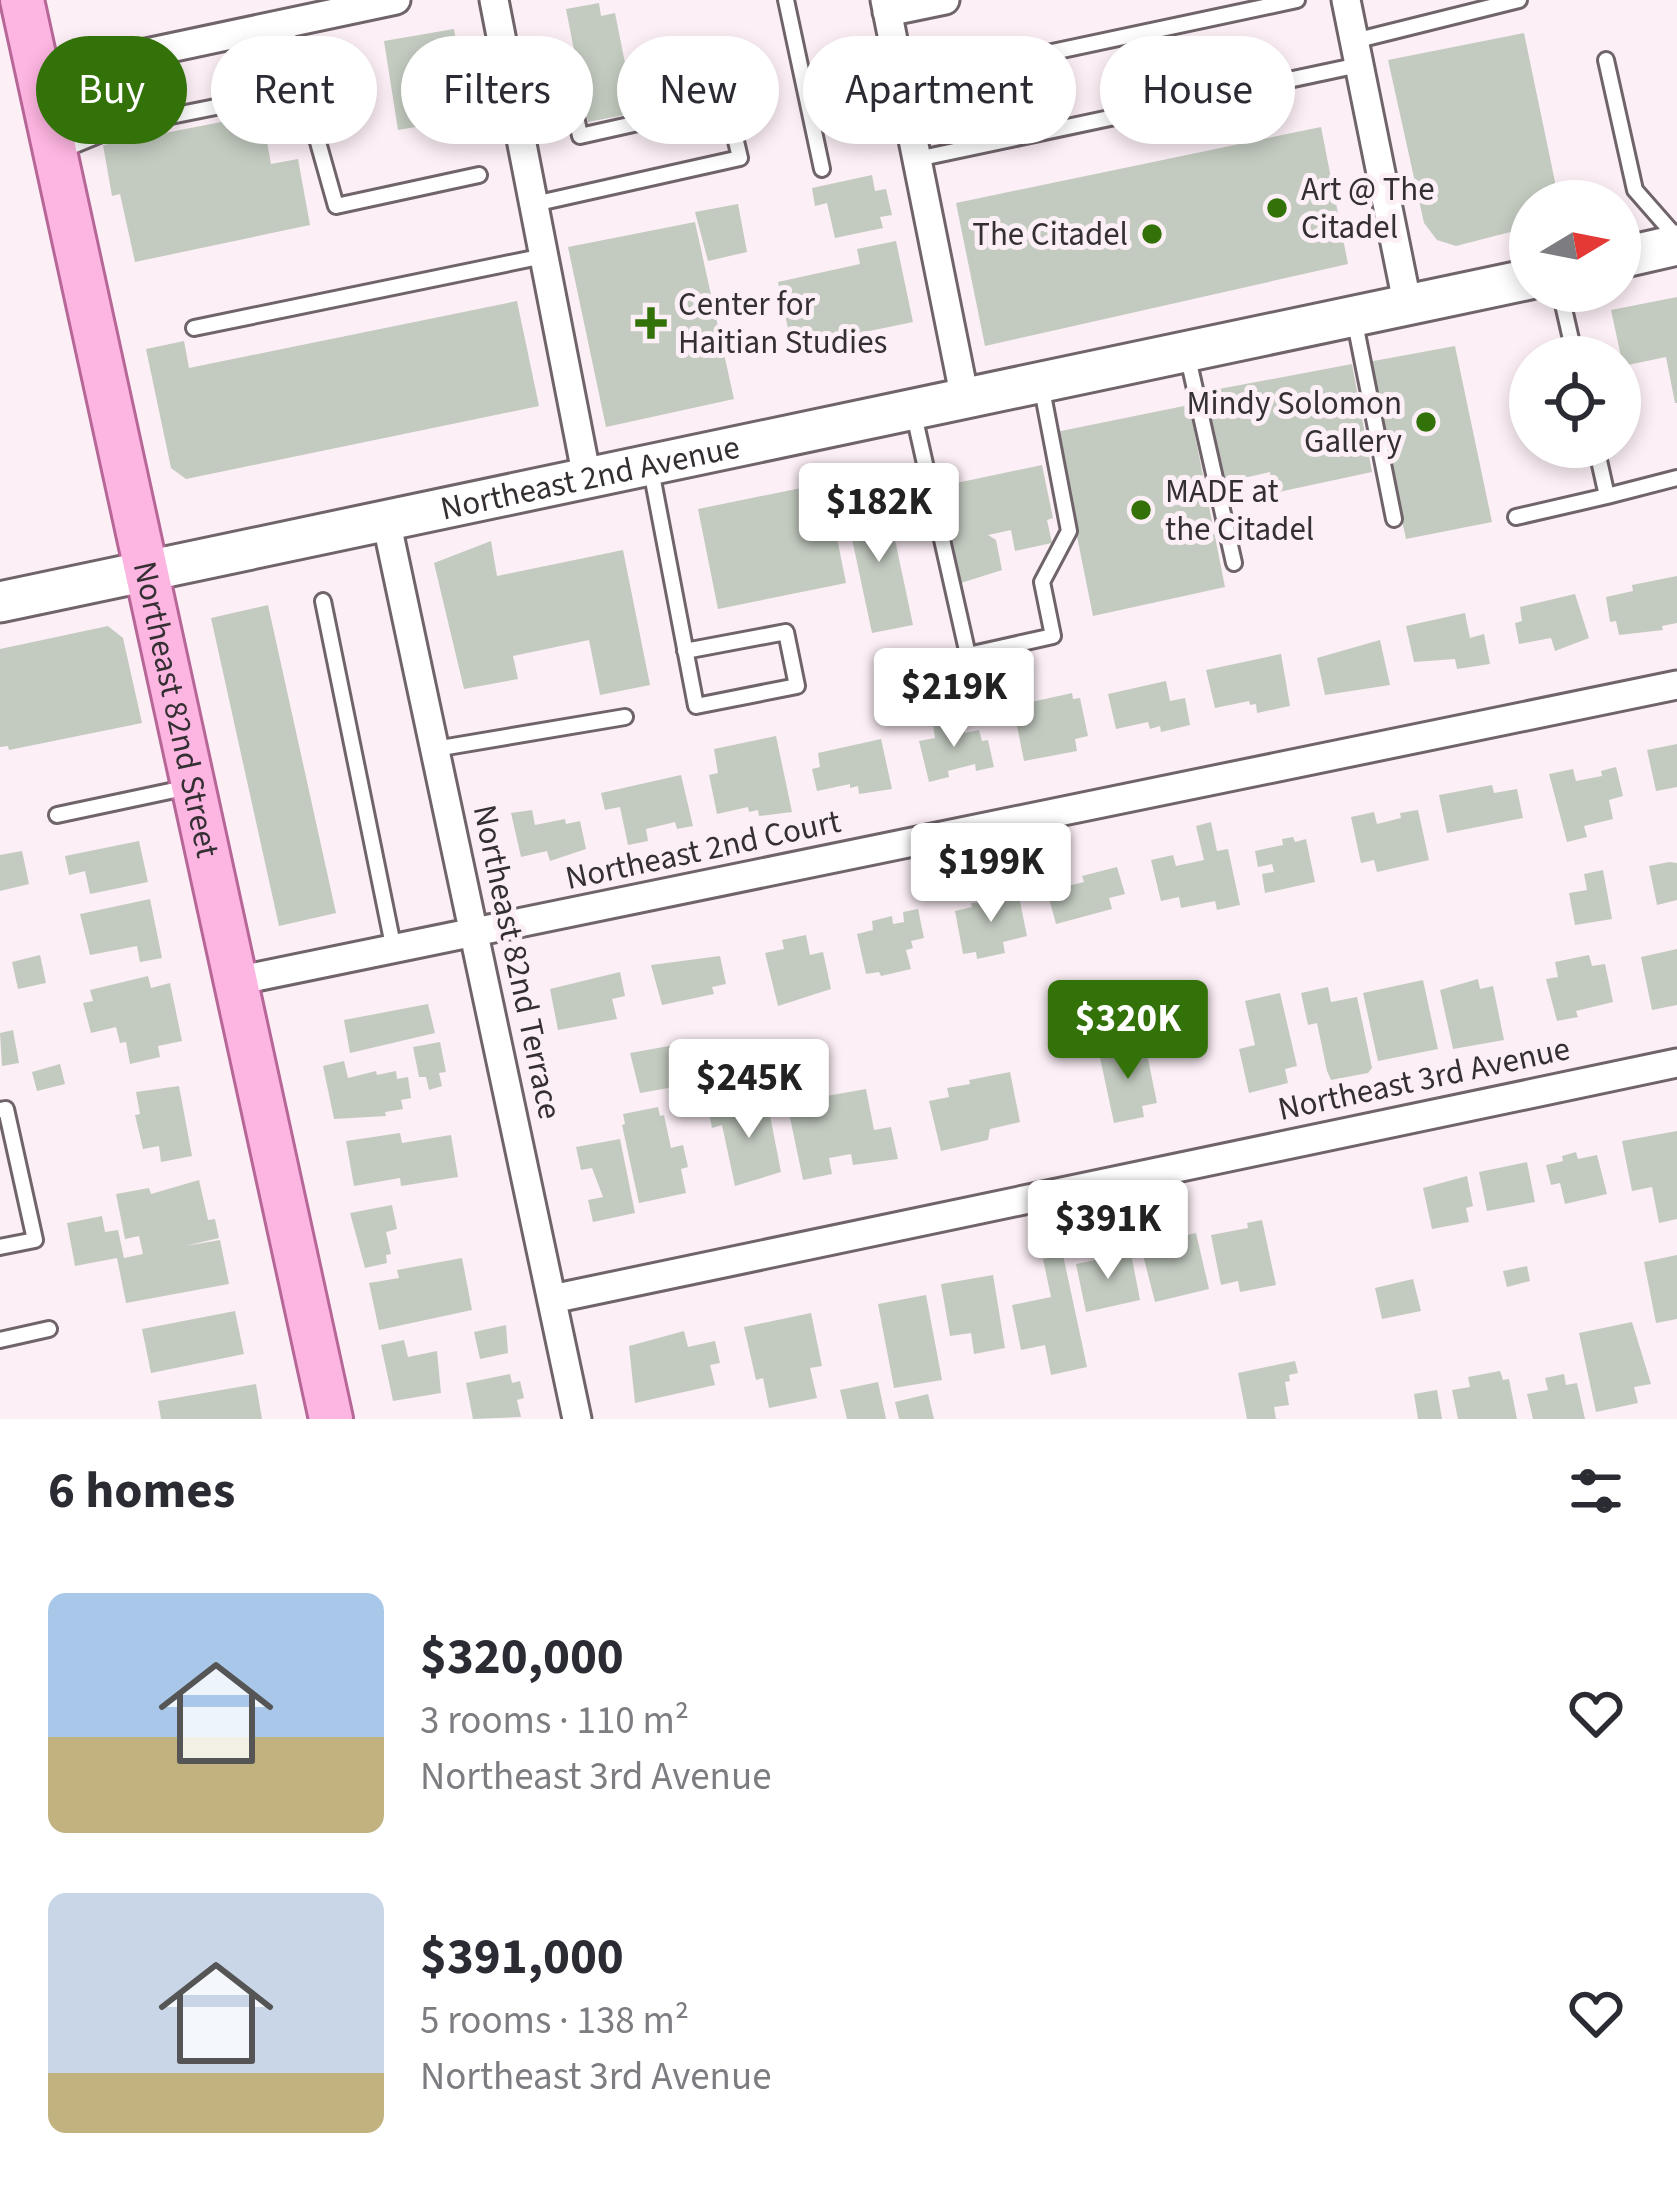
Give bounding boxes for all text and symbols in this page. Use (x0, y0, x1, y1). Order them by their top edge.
chip: Buy (36, 36, 187, 144)
chip: Rent (211, 36, 377, 144)
chip: Filters (401, 36, 593, 144)
chip: New (617, 36, 779, 144)
chip: Apartment (803, 36, 1076, 144)
chip: House (1100, 36, 1295, 144)
place label: Art @ The Citadel (1301, 166, 1435, 251)
north arrow (1509, 180, 1641, 312)
map controls (1509, 180, 1641, 468)
marker: Art @ The Citadel (1264, 195, 1290, 221)
place label: The Citadel (972, 211, 1128, 258)
marker: The Citadel (1139, 221, 1165, 247)
place label: Center for Haitian Studies (678, 281, 887, 366)
marker: Center for Haitian Studies (635, 307, 667, 339)
button: locate (1509, 336, 1641, 468)
place label: Mindy Solomon Gallery (1186, 380, 1403, 465)
marker: Mindy Solomon Gallery (1413, 409, 1439, 435)
street label: Northeast 2nd Avenue (436, 423, 744, 532)
pin: $182K (795, 463, 963, 565)
place label: MADE at the Citadel (1165, 468, 1314, 553)
text: $182K (826, 474, 932, 530)
marker: MADE at the Citadel (1128, 497, 1154, 523)
street label: Northeast 82nd Street (121, 557, 232, 862)
pin: $219K (870, 648, 1038, 750)
text: $219K (901, 659, 1007, 715)
street label: Northeast 2nd Court (561, 798, 845, 902)
street label: Northeast 82nd Terrace (461, 800, 573, 1124)
pin: $199K (907, 823, 1075, 925)
text: $199K (938, 834, 1044, 890)
pin: $320K (1044, 980, 1212, 1082)
text: $320K (1075, 991, 1181, 1047)
street label: Northeast 3rd Avenue (1274, 1025, 1574, 1133)
pin: $245K (665, 1039, 833, 1141)
text: $245K (696, 1050, 802, 1106)
pin: $391K (1024, 1180, 1192, 1282)
text: $391K (1055, 1191, 1161, 1247)
text: 6 homes (48, 1455, 235, 1527)
icon: filters (1563, 1458, 1629, 1524)
text: $320,000 (420, 1621, 624, 1693)
icon: home (144, 1641, 288, 1785)
icon: heart (1563, 1680, 1629, 1746)
text: 3 rooms · 110 m² (420, 1693, 689, 1749)
text: Northeast 3rd Avenue (420, 1749, 771, 1805)
text: $391,000 (420, 1921, 624, 1993)
icon: home (144, 1941, 288, 2085)
icon: heart (1563, 1980, 1629, 2046)
text: 5 rooms · 138 m² (420, 1993, 689, 2049)
text: Northeast 3rd Avenue (420, 2049, 771, 2105)

